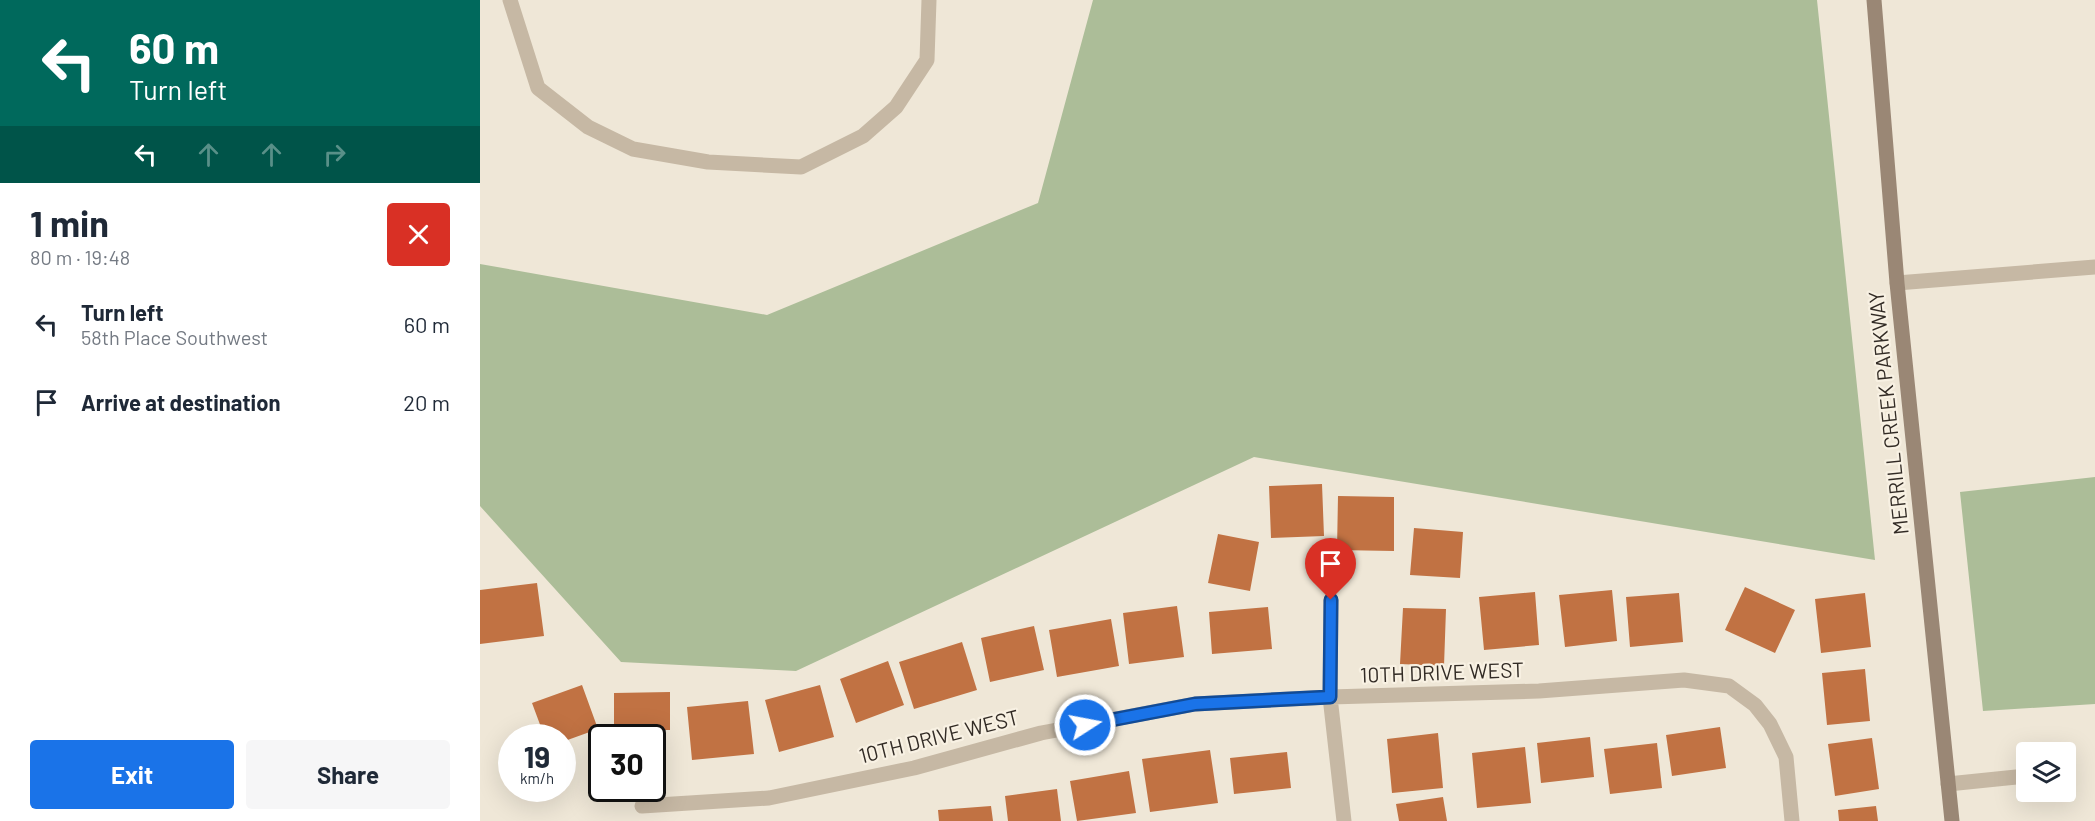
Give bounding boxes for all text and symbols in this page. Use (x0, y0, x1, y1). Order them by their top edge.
text: 60 m (129, 22, 219, 72)
icon: left (30, 24, 108, 102)
text: Turn left (129, 73, 227, 105)
icon: left (129, 138, 162, 171)
icon: ahead (192, 138, 225, 171)
icon: ahead (255, 138, 288, 171)
icon: right (318, 138, 351, 171)
text: 1 min (30, 201, 109, 244)
button: close (387, 203, 450, 266)
text: 80 m · 19:48 (30, 245, 130, 269)
street label: MERRILL CREEK PARKWAY (1862, 290, 1913, 536)
text: Turn left (81, 299, 164, 325)
icon: left (30, 308, 63, 341)
text: 60 m (404, 311, 450, 337)
text: 58th Place Southwest (81, 325, 268, 349)
icon: arrive (30, 386, 63, 419)
text: Arrive at destination (81, 389, 280, 415)
text: 20 m (403, 389, 450, 415)
pin (1305, 538, 1356, 600)
icon: arrive (1314, 547, 1347, 580)
street label: 10TH DRIVE WEST (1360, 656, 1524, 687)
position arrow (1053, 693, 1117, 757)
street label: 10TH DRIVE WEST (856, 704, 1021, 768)
speed limit sign: 30 (588, 724, 666, 802)
text: 19 (524, 738, 550, 774)
button: Exit (30, 740, 234, 809)
button: Share (246, 740, 450, 809)
map controls (2016, 742, 2076, 802)
button: layers (2016, 742, 2076, 802)
text: km/h (520, 769, 554, 787)

